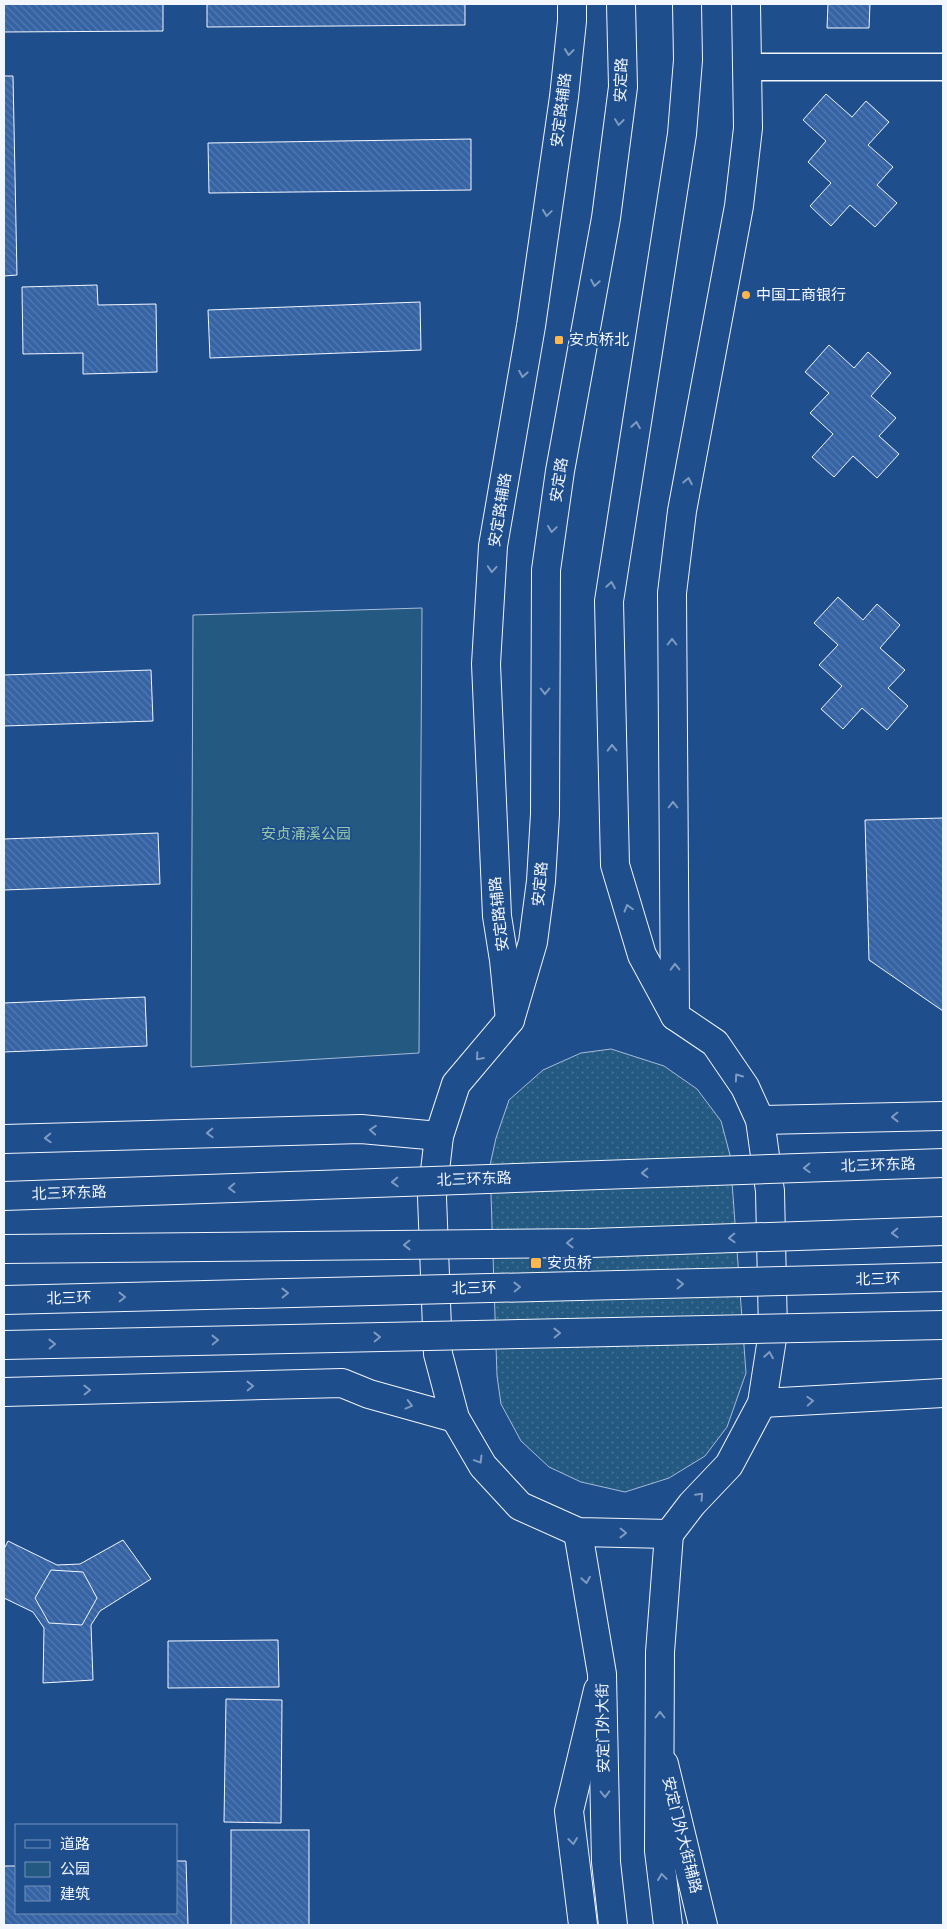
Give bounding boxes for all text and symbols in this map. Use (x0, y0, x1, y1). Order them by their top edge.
one-way arrow (563, 49, 574, 57)
street label: 安定路 (611, 57, 631, 103)
street label: 安定路辅路 (547, 72, 575, 148)
one-way arrow (614, 118, 624, 127)
one-way arrow (542, 210, 553, 218)
one-way arrow (590, 279, 600, 287)
place label: 中国工商银行 (756, 286, 846, 304)
marker: 中国工商银行 (740, 289, 752, 301)
place label: 安贞桥北 (569, 331, 629, 349)
marker: 安贞桥北 (553, 334, 565, 346)
one-way arrow (519, 370, 529, 378)
one-way arrow (630, 420, 640, 429)
street label: 安定路 (547, 456, 571, 504)
street label: 安定路辅路 (485, 472, 515, 548)
one-way arrow (682, 477, 692, 485)
one-way arrow (547, 525, 557, 533)
one-way arrow (487, 565, 498, 573)
one-way arrow (605, 581, 616, 589)
one-way arrow (667, 638, 677, 646)
one-way arrow (540, 688, 550, 695)
one-way arrow (607, 743, 618, 751)
one-way arrow (668, 801, 678, 808)
park label: 安贞涌溪公园 (261, 825, 351, 843)
street label: 安定路 (529, 861, 551, 907)
street label: 安定路辅路 (486, 876, 512, 952)
one-way arrow (624, 905, 634, 913)
one-way arrow (669, 963, 680, 971)
one-way arrow (476, 1052, 485, 1061)
one-way arrow (735, 1073, 744, 1083)
one-way arrow (890, 1112, 898, 1123)
one-way arrow (368, 1125, 376, 1136)
one-way arrow (206, 1128, 214, 1139)
one-way arrow (44, 1133, 52, 1143)
street label: 北三环东路 (840, 1155, 916, 1175)
one-way arrow (803, 1162, 811, 1173)
one-way arrow (640, 1168, 648, 1178)
street label: 北三环东路 (436, 1169, 512, 1189)
one-way arrow (391, 1177, 398, 1187)
one-way arrow (228, 1182, 236, 1193)
street label: 北三环东路 (31, 1183, 107, 1203)
one-way arrow (890, 1227, 898, 1238)
one-way arrow (728, 1233, 736, 1244)
one-way arrow (565, 1238, 573, 1248)
one-way arrow (403, 1240, 410, 1250)
place label: 安贞桥 (547, 1254, 592, 1272)
marker: 安贞桥 (529, 1256, 543, 1270)
street label: 北三环 (855, 1270, 901, 1288)
one-way arrow (676, 1278, 684, 1289)
street label: 北三环 (451, 1279, 497, 1297)
one-way arrow (514, 1282, 522, 1293)
one-way arrow (282, 1288, 289, 1298)
street label: 北三环 (46, 1289, 92, 1307)
one-way arrow (119, 1292, 127, 1302)
one-way arrow (554, 1328, 562, 1338)
one-way arrow (374, 1332, 382, 1342)
one-way arrow (211, 1335, 219, 1346)
one-way arrow (49, 1339, 57, 1349)
one-way arrow (763, 1351, 774, 1359)
one-way arrow (246, 1381, 254, 1391)
one-way arrow (84, 1385, 92, 1395)
one-way arrow (806, 1395, 814, 1406)
one-way arrow (404, 1399, 413, 1410)
one-way arrow (473, 1454, 483, 1463)
one-way arrow (694, 1493, 703, 1502)
one-way arrow (620, 1528, 628, 1538)
one-way arrow (580, 1577, 591, 1585)
street label: 安定门外大街 (593, 1683, 613, 1773)
one-way arrow (654, 1710, 665, 1718)
street label: 安定门外大街辅路 (659, 1775, 705, 1895)
one-way arrow (599, 1790, 610, 1798)
legend (15, 1824, 178, 1914)
text: 道路 (60, 1835, 90, 1853)
one-way arrow (567, 1838, 578, 1846)
text: 公园 (60, 1860, 90, 1878)
one-way arrow (657, 1873, 668, 1881)
text: 建筑 (60, 1885, 90, 1903)

